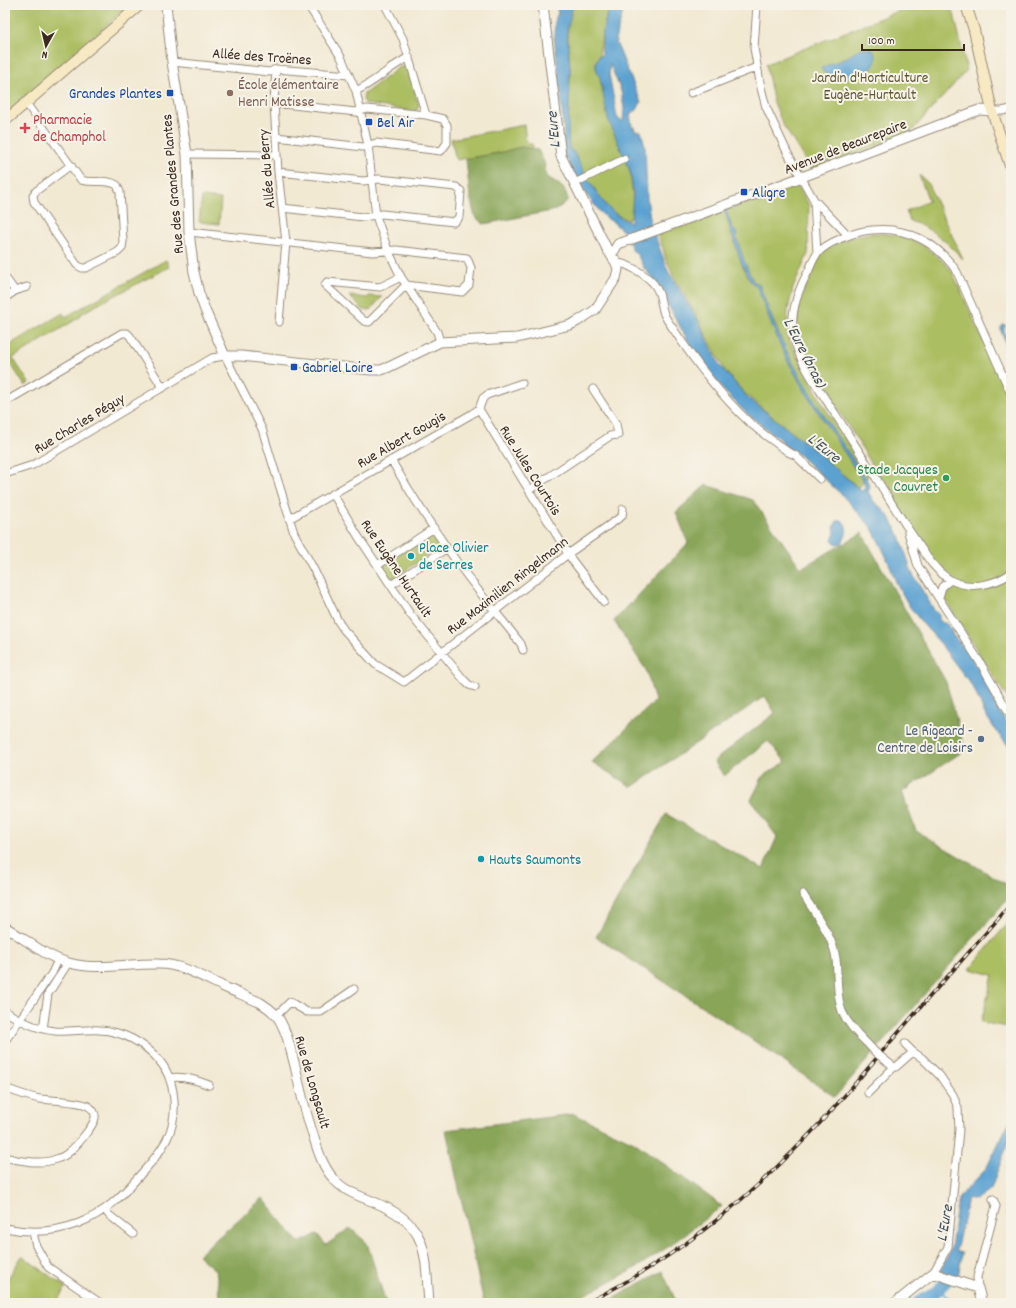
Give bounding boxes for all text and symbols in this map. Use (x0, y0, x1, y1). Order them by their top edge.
north arrow (26, 26, 66, 66)
scale bar (862, 26, 964, 52)
text: 100 m (868, 33, 895, 50)
street label: Allée des Troënes (211, 44, 312, 72)
text: N (41, 46, 49, 62)
park label: Jardin d'Horticulture Eugène-Hurtault (812, 68, 929, 107)
place label: École élémentaire Henri Matisse (238, 75, 339, 114)
place label: Grandes Plantes (69, 84, 162, 106)
marker: Grandes Plantes (165, 88, 175, 98)
marker: École élémentaire Henri Matisse (225, 88, 235, 98)
water label: L'Eure (541, 109, 568, 149)
place label: Pharmacie de Champhol (33, 110, 106, 149)
street label: Rue des Grandes Plantes (157, 113, 191, 255)
place label: Bel Air (377, 113, 415, 135)
street label: Avenue de Beaurepaire (781, 114, 911, 181)
marker: Bel Air (364, 117, 374, 127)
marker: Pharmacie de Champhol (20, 123, 30, 133)
street label: Allée du Berry (253, 127, 282, 209)
place label: Aligre (752, 183, 786, 205)
marker: Aligre (739, 187, 749, 197)
water label: L'Eure (bras) (776, 314, 832, 393)
place label: Gabriel Loire (302, 358, 373, 380)
marker: Gabriel Loire (289, 362, 299, 372)
street label: Rue Charles Péguy (30, 388, 131, 461)
street label: Rue Albert Gougis (353, 406, 451, 475)
street label: Rue Jules Courtois (493, 422, 566, 521)
water label: L'Eure (802, 428, 846, 470)
place label: Stade Jacques Couvret (857, 460, 938, 499)
marker: Stade Jacques Couvret (941, 473, 951, 483)
street label: Rue Eugène Hurtault (354, 515, 437, 623)
street label: Rue Maximilien Ringelmann (443, 532, 574, 641)
place label: Place Olivier de Serres (419, 538, 489, 577)
marker: Place Olivier de Serres (406, 551, 416, 561)
place label: Le Rigeard - Centre de Loisirs (877, 721, 973, 760)
marker: Le Rigeard - Centre de Loisirs (976, 734, 986, 744)
place label: Hauts Saumonts (489, 850, 581, 872)
marker: Hauts Saumonts (476, 854, 486, 864)
street label: Rue de Longsault (287, 1033, 335, 1132)
water label: L'Eure (931, 1202, 960, 1244)

